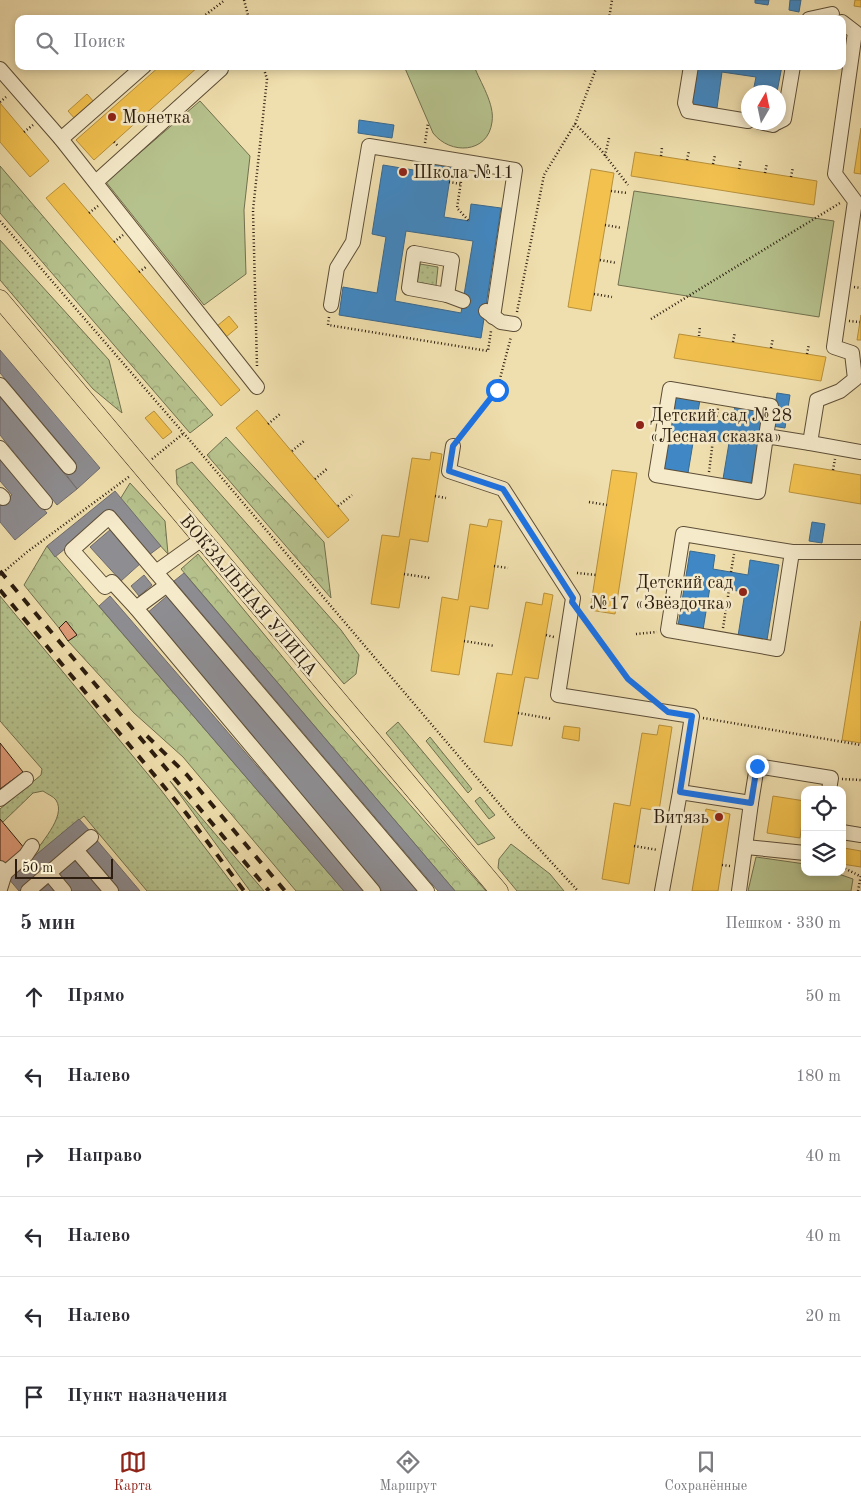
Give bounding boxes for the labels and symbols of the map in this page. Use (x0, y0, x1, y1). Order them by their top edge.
north arrow (741, 85, 786, 130)
place label: Монетка (122, 109, 191, 127)
marker: Монетка (106, 111, 118, 123)
place label: Школа №11 (413, 164, 514, 182)
marker: Школа №11 (397, 166, 409, 178)
route start (486, 379, 509, 402)
place label: Детский сад №28 «Лесная сказка» (650, 407, 792, 446)
marker: Детский сад №28 «Лесная сказка» (634, 419, 646, 431)
street label: ВОКЗАЛЬНАЯ УЛИЦА (176, 512, 321, 680)
place label: Детский сад №17 «Звёздочка» (590, 574, 733, 613)
marker: Детский сад №17 «Звёздочка» (737, 586, 749, 598)
route end (746, 755, 769, 778)
place label: Витязь (653, 809, 709, 827)
marker: Витязь (713, 811, 725, 823)
scale bar (15, 856, 112, 879)

